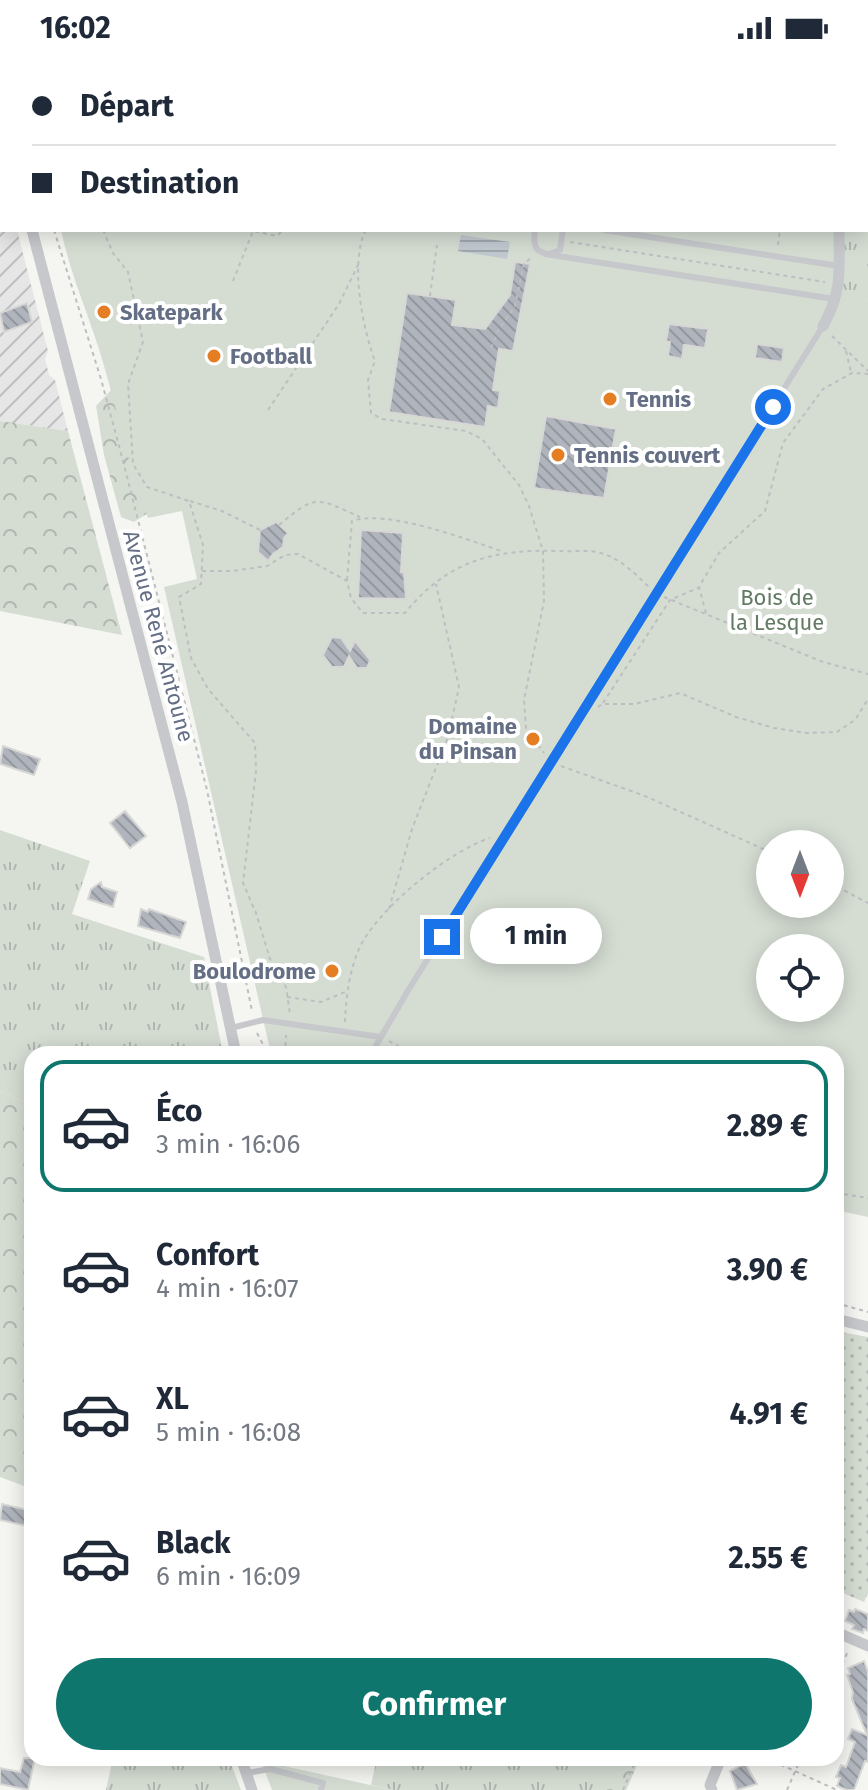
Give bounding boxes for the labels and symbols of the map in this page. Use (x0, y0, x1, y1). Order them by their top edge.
place label: Skatepark (120, 299, 223, 326)
marker: Skatepark (95, 303, 113, 321)
place label: Football (230, 343, 312, 370)
marker: Football (205, 347, 223, 365)
place label: Tennis (626, 386, 691, 413)
route start (755, 389, 791, 425)
marker: Tennis (601, 390, 619, 408)
place label: Tennis couvert (574, 442, 721, 469)
marker: Tennis couvert (549, 446, 567, 464)
street label: Avenue René Antoune (117, 527, 200, 745)
park label: Bois de la Lesque (730, 584, 824, 636)
place label: Domaine du Pinsan (419, 713, 517, 765)
marker: Domaine du Pinsan (524, 730, 542, 748)
north arrow (756, 830, 844, 918)
callout: 1 min (470, 909, 602, 965)
route end (424, 919, 460, 955)
place label: Boulodrome (193, 958, 316, 985)
marker: Boulodrome (323, 962, 341, 980)

